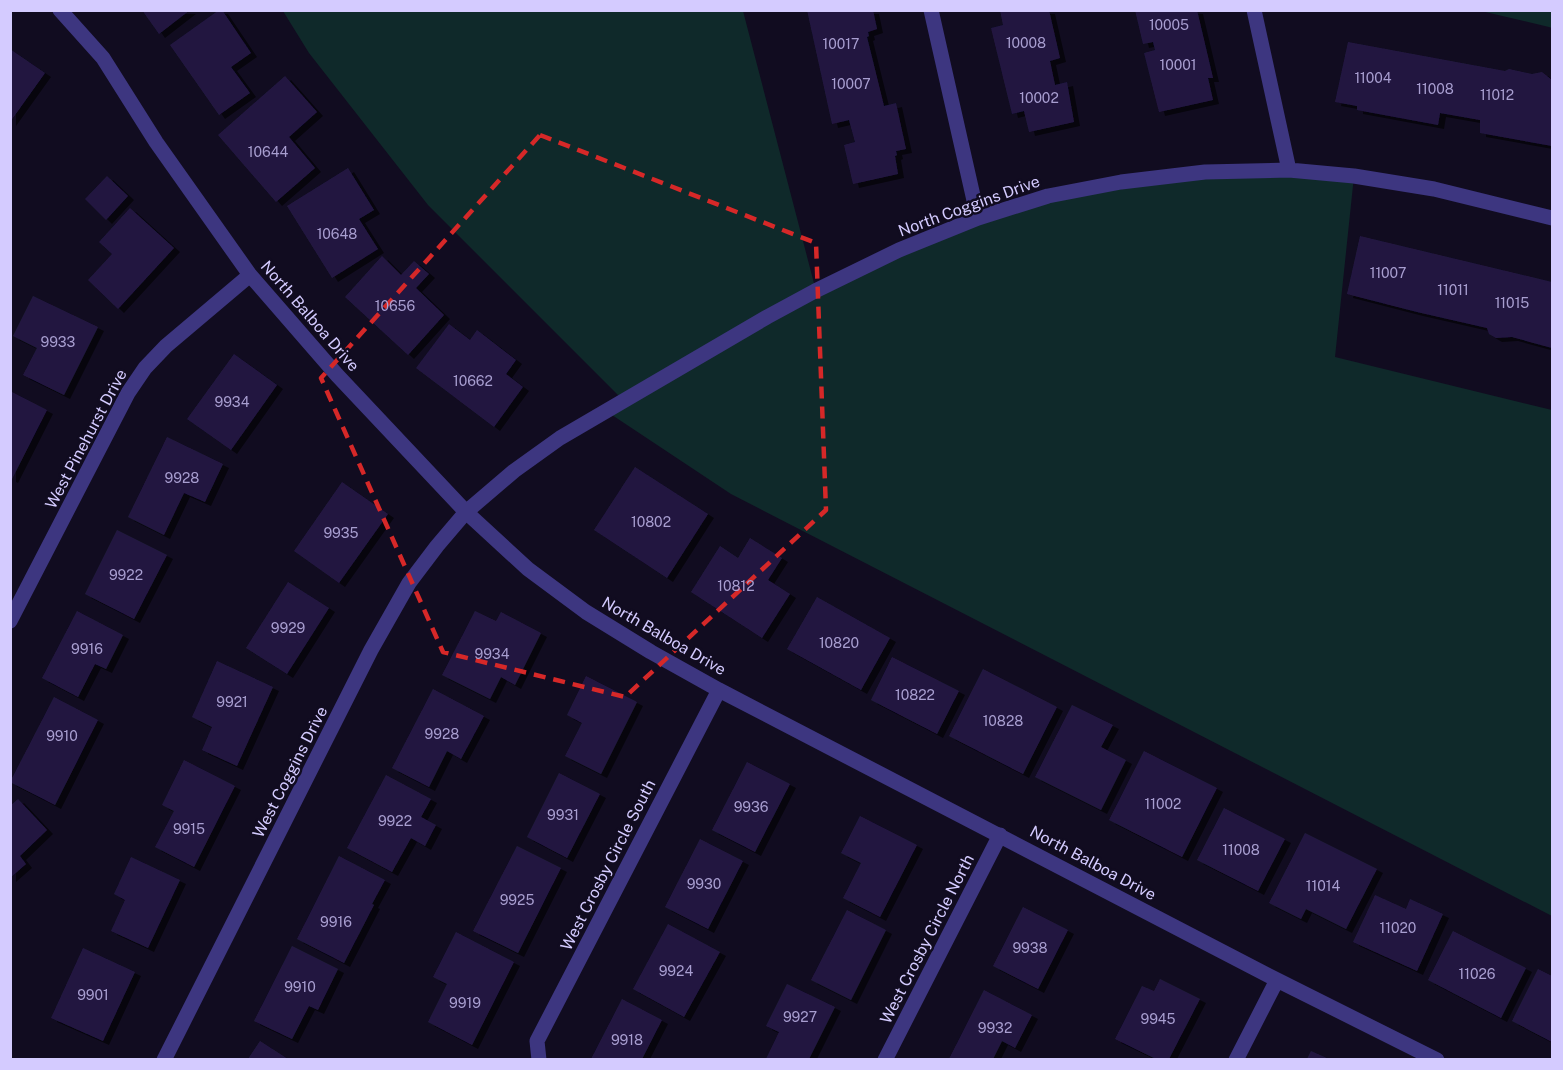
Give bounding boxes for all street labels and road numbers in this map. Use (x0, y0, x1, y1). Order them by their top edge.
street label: North Coggins Drive (896, 172, 1042, 240)
street label: North Balboa Drive (257, 257, 363, 375)
street label: West Pinehurst Drive (41, 366, 131, 512)
street label: North Balboa Drive (599, 593, 729, 679)
street label: West Coggins Drive (249, 703, 331, 841)
street label: West Crosby Circle South (557, 776, 659, 954)
street label: North Balboa Drive (1027, 822, 1159, 904)
street label: West Crosby Circle North (876, 851, 978, 1027)

